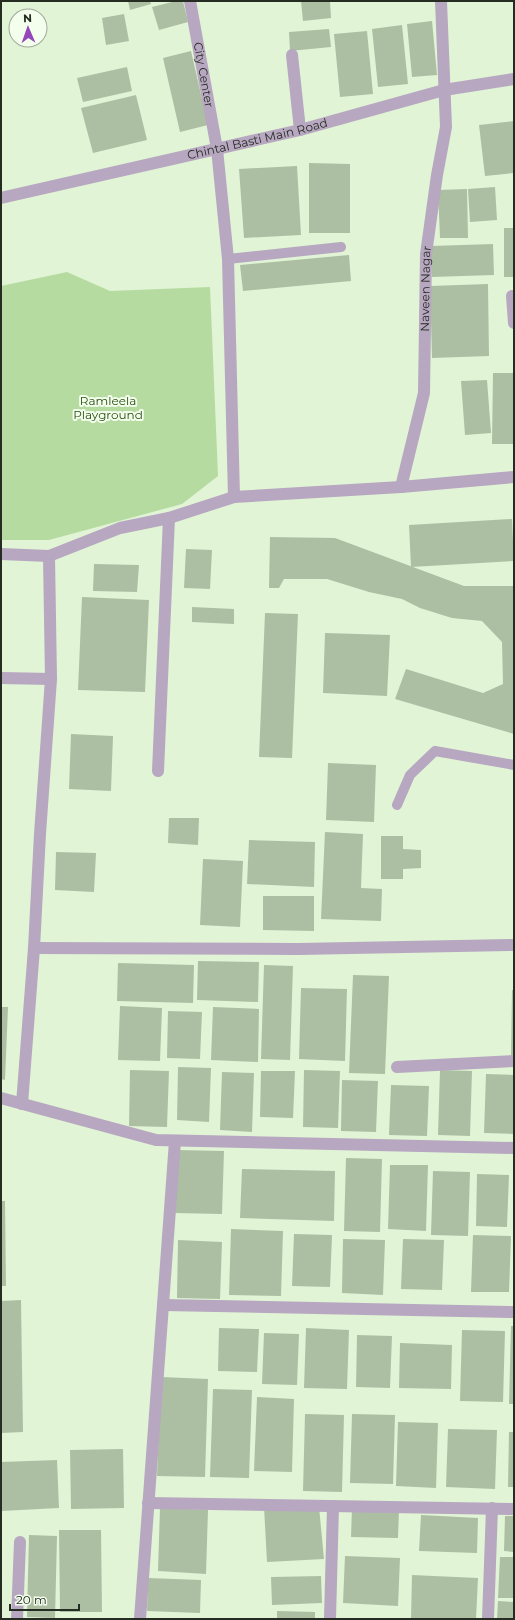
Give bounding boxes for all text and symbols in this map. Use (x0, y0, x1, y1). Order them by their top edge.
north arrow (8, 8, 48, 48)
text: N (23, 11, 32, 25)
street label: City Center (191, 41, 217, 109)
street label: Chintal Basti Main Road (186, 115, 329, 162)
street label: Naveen Nagar (417, 245, 434, 332)
park label: Ramleela Playground (73, 393, 143, 422)
scale bar (10, 1586, 79, 1612)
text: 20 m (16, 1592, 47, 1607)

